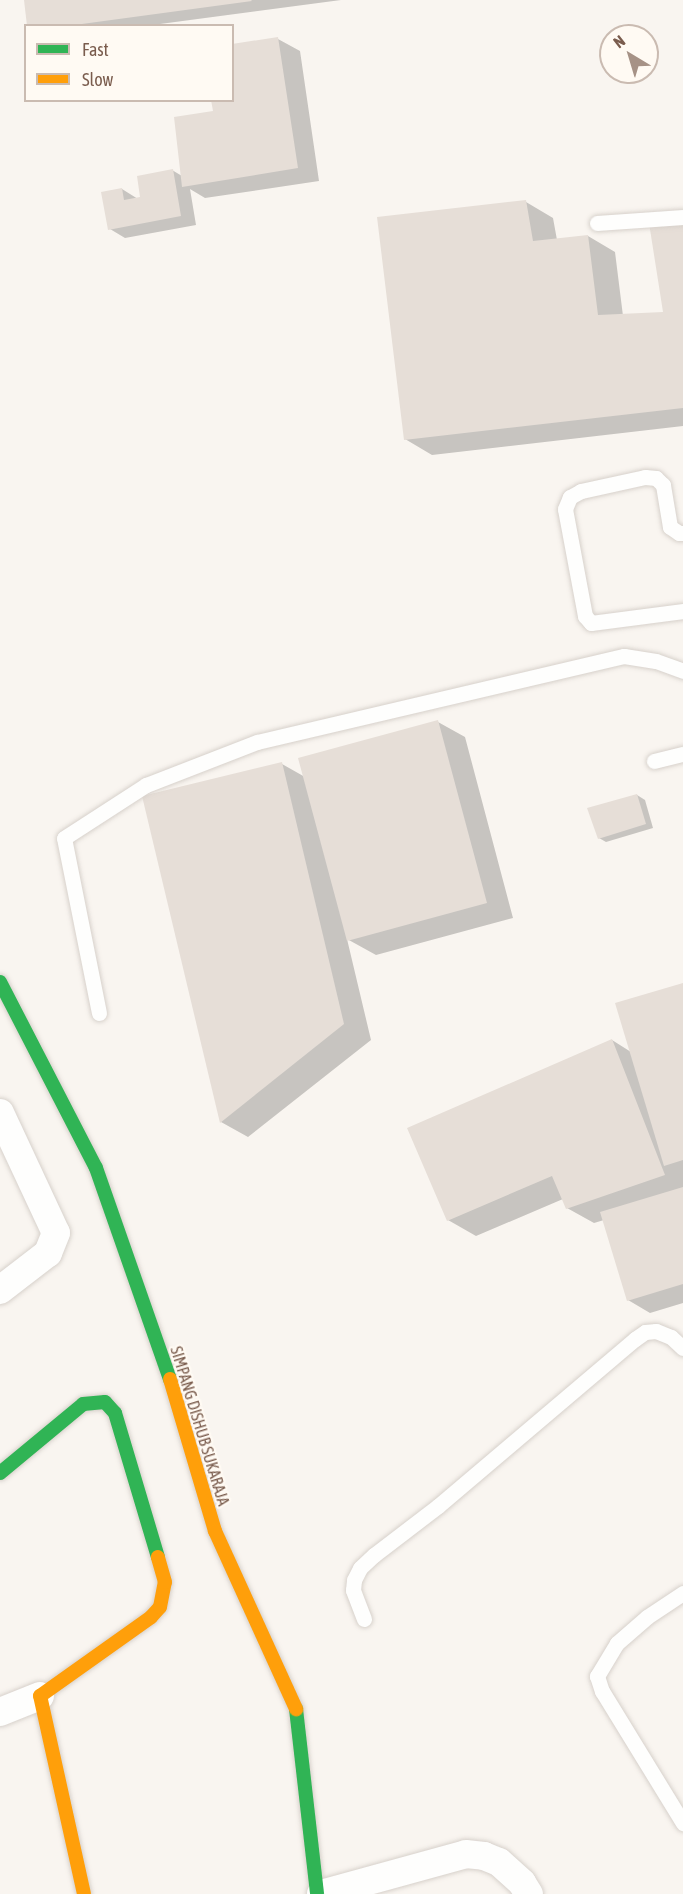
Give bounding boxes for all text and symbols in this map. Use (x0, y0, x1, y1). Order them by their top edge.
legend (24, 24, 234, 102)
north arrow (599, 24, 659, 84)
text: N (610, 31, 628, 51)
text: Fast (82, 39, 109, 60)
text: Slow (82, 69, 113, 90)
street label: SIMPANG DISHUB SUKARAJA (167, 1344, 233, 1508)

